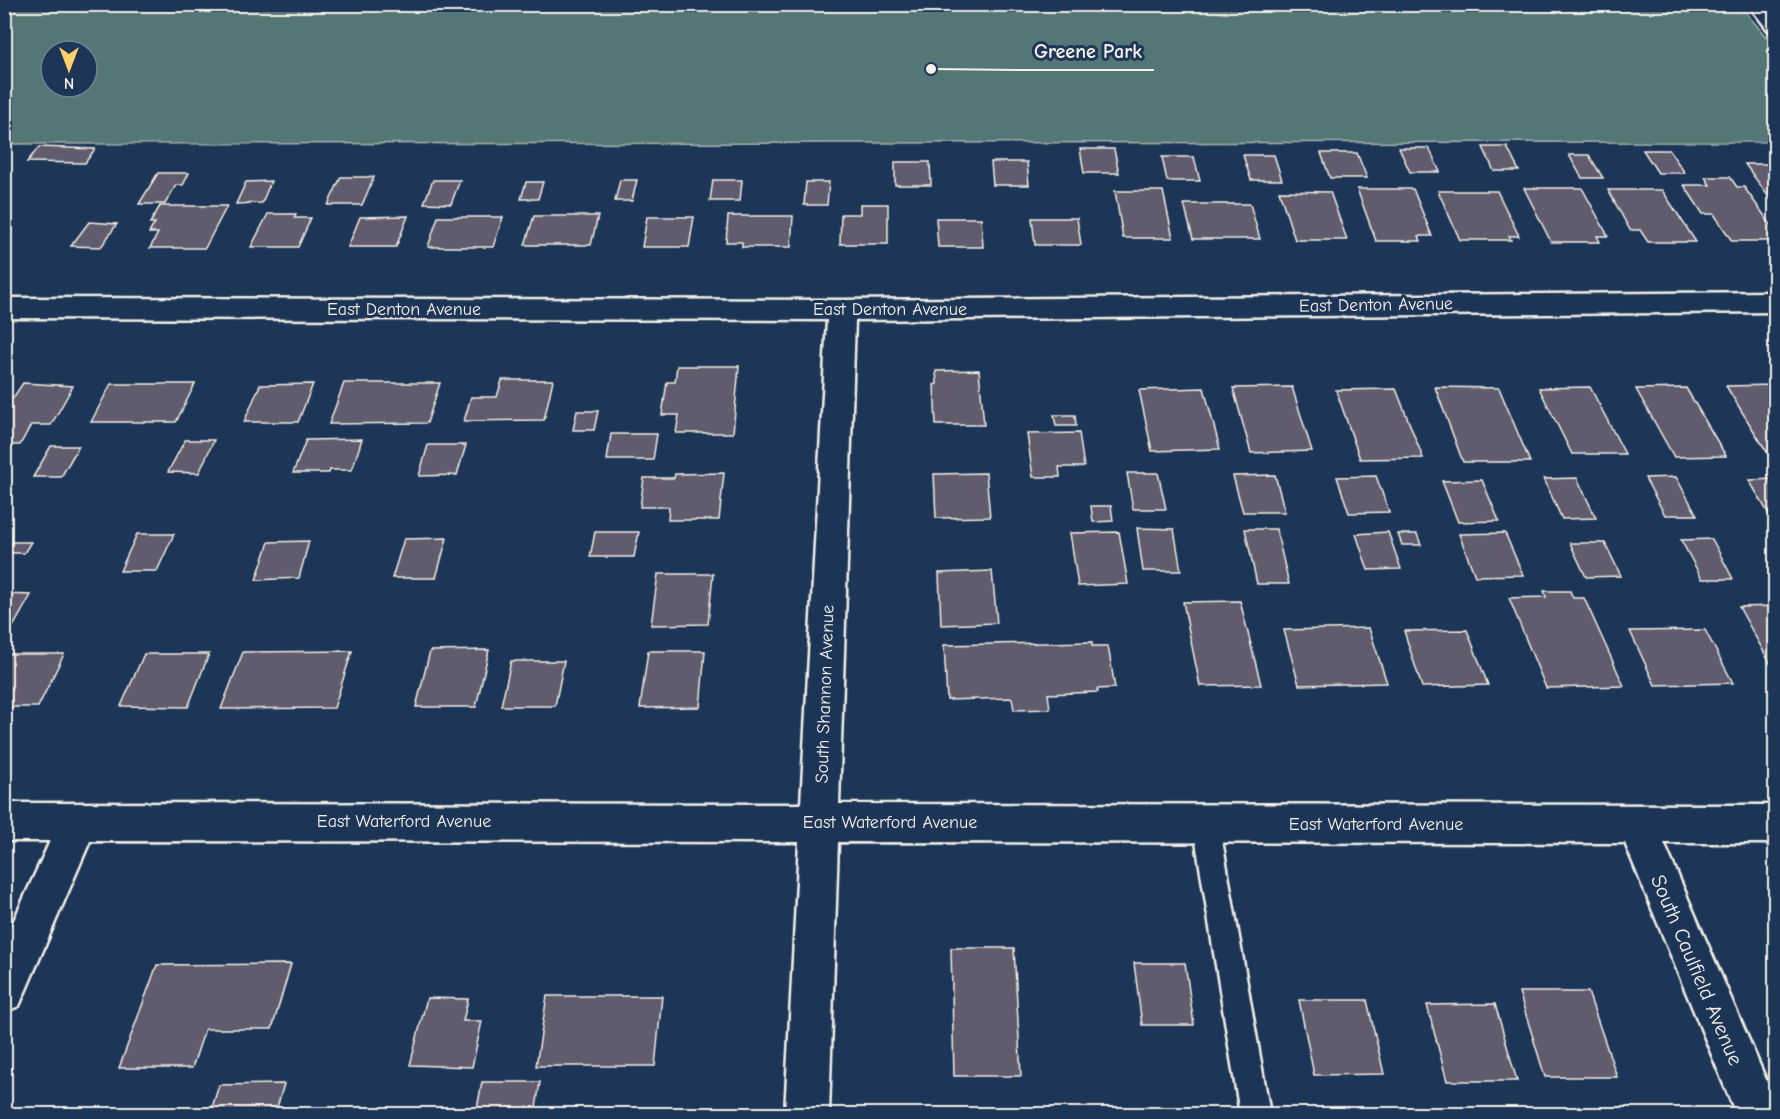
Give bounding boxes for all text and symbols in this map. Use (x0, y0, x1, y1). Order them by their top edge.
callout: Greene Park (1022, 32, 1154, 70)
north arrow (39, 39, 99, 99)
text: Greene Park (1034, 40, 1142, 63)
text: N (64, 74, 74, 92)
street label: East Denton Avenue (1299, 293, 1453, 317)
street label: East Denton Avenue (327, 299, 481, 320)
street label: East Denton Avenue (813, 299, 967, 320)
street label: South Shannon Avenue (811, 604, 839, 784)
street label: East Waterford Avenue (317, 811, 491, 832)
street label: East Waterford Avenue (803, 812, 977, 833)
street label: East Waterford Avenue (1289, 814, 1463, 835)
street label: South Caulfield Avenue (1646, 871, 1748, 1069)

